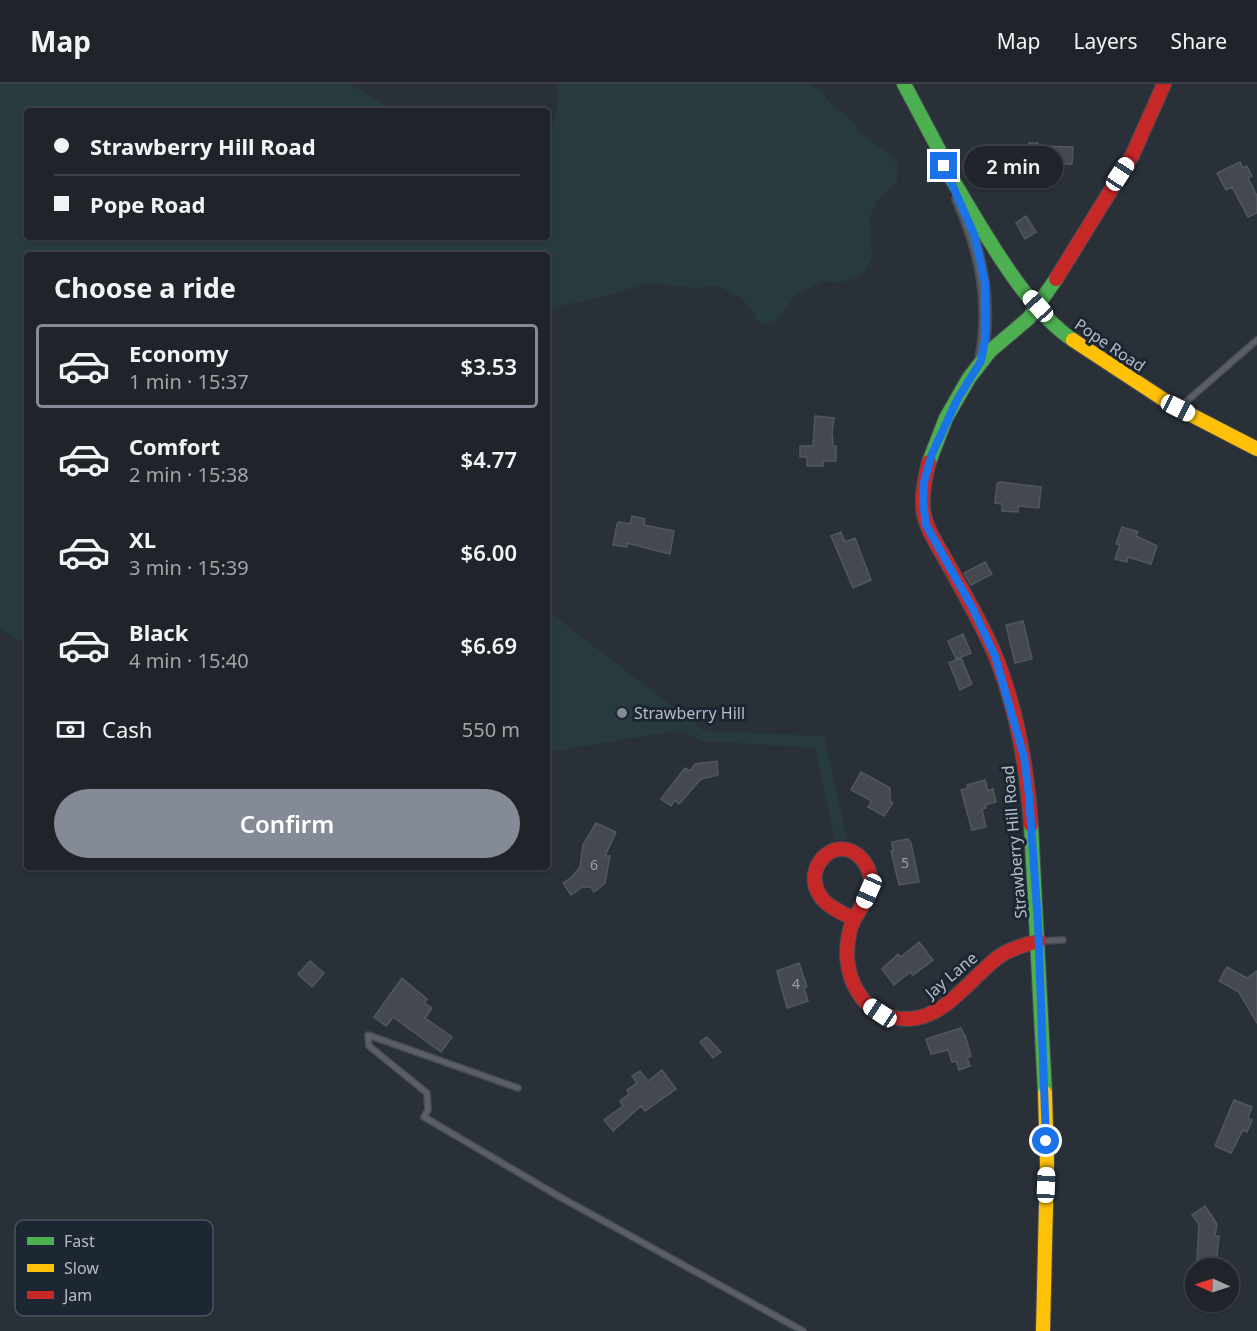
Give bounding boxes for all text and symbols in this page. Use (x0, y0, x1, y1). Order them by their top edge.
text: Map (30, 22, 91, 60)
text: Map (997, 27, 1041, 55)
text: Layers (1074, 27, 1138, 55)
text: Share (1171, 27, 1227, 55)
text: Strawberry Hill Road (90, 131, 316, 161)
callout: 2 min (965, 145, 1064, 187)
route end (930, 152, 957, 179)
text: 2 min (986, 153, 1041, 180)
car (1103, 154, 1137, 194)
text: Pope Road (90, 189, 205, 219)
text: Choose a ride (54, 269, 236, 306)
car (1019, 287, 1057, 325)
street label: Pope Road (1070, 313, 1150, 377)
text: Economy (129, 338, 228, 368)
icon: car (57, 339, 111, 393)
text: $3.53 (461, 351, 517, 381)
text: 1 min · 15:37 (129, 368, 249, 395)
car (1158, 392, 1198, 424)
text: Comfort (129, 431, 220, 461)
icon: car (57, 432, 111, 486)
text: $4.77 (461, 444, 517, 474)
text: 2 min · 15:38 (129, 461, 249, 488)
text: XL (129, 524, 156, 554)
icon: car (57, 525, 111, 579)
text: $6.00 (461, 537, 517, 567)
text: 3 min · 15:39 (129, 554, 249, 581)
text: Black (129, 617, 188, 647)
icon: car (57, 618, 111, 672)
text: $6.69 (461, 630, 517, 660)
text: 4 min · 15:40 (129, 647, 249, 674)
place label: Strawberry Hill (634, 702, 745, 724)
marker: Strawberry Hill (615, 706, 629, 720)
icon: cash (54, 713, 87, 746)
text: Cash (102, 714, 152, 744)
text: 550 m (462, 716, 520, 743)
street label: Strawberry Hill Road (996, 765, 1032, 919)
button: Confirm (54, 789, 520, 858)
house number: 5 (901, 853, 909, 872)
house number: 6 (590, 855, 598, 874)
car (853, 871, 885, 911)
street label: Jay Lane (919, 947, 982, 1005)
house number: 4 (792, 974, 800, 993)
car (860, 995, 900, 1031)
route start (1032, 1127, 1059, 1154)
car (1036, 1167, 1056, 1203)
legend (15, 1220, 213, 1316)
text: Fast (64, 1230, 95, 1252)
text: Slow (64, 1257, 99, 1279)
north arrow (1185, 1258, 1239, 1312)
map controls (1185, 1258, 1239, 1312)
text: Jam (62, 1284, 92, 1306)

